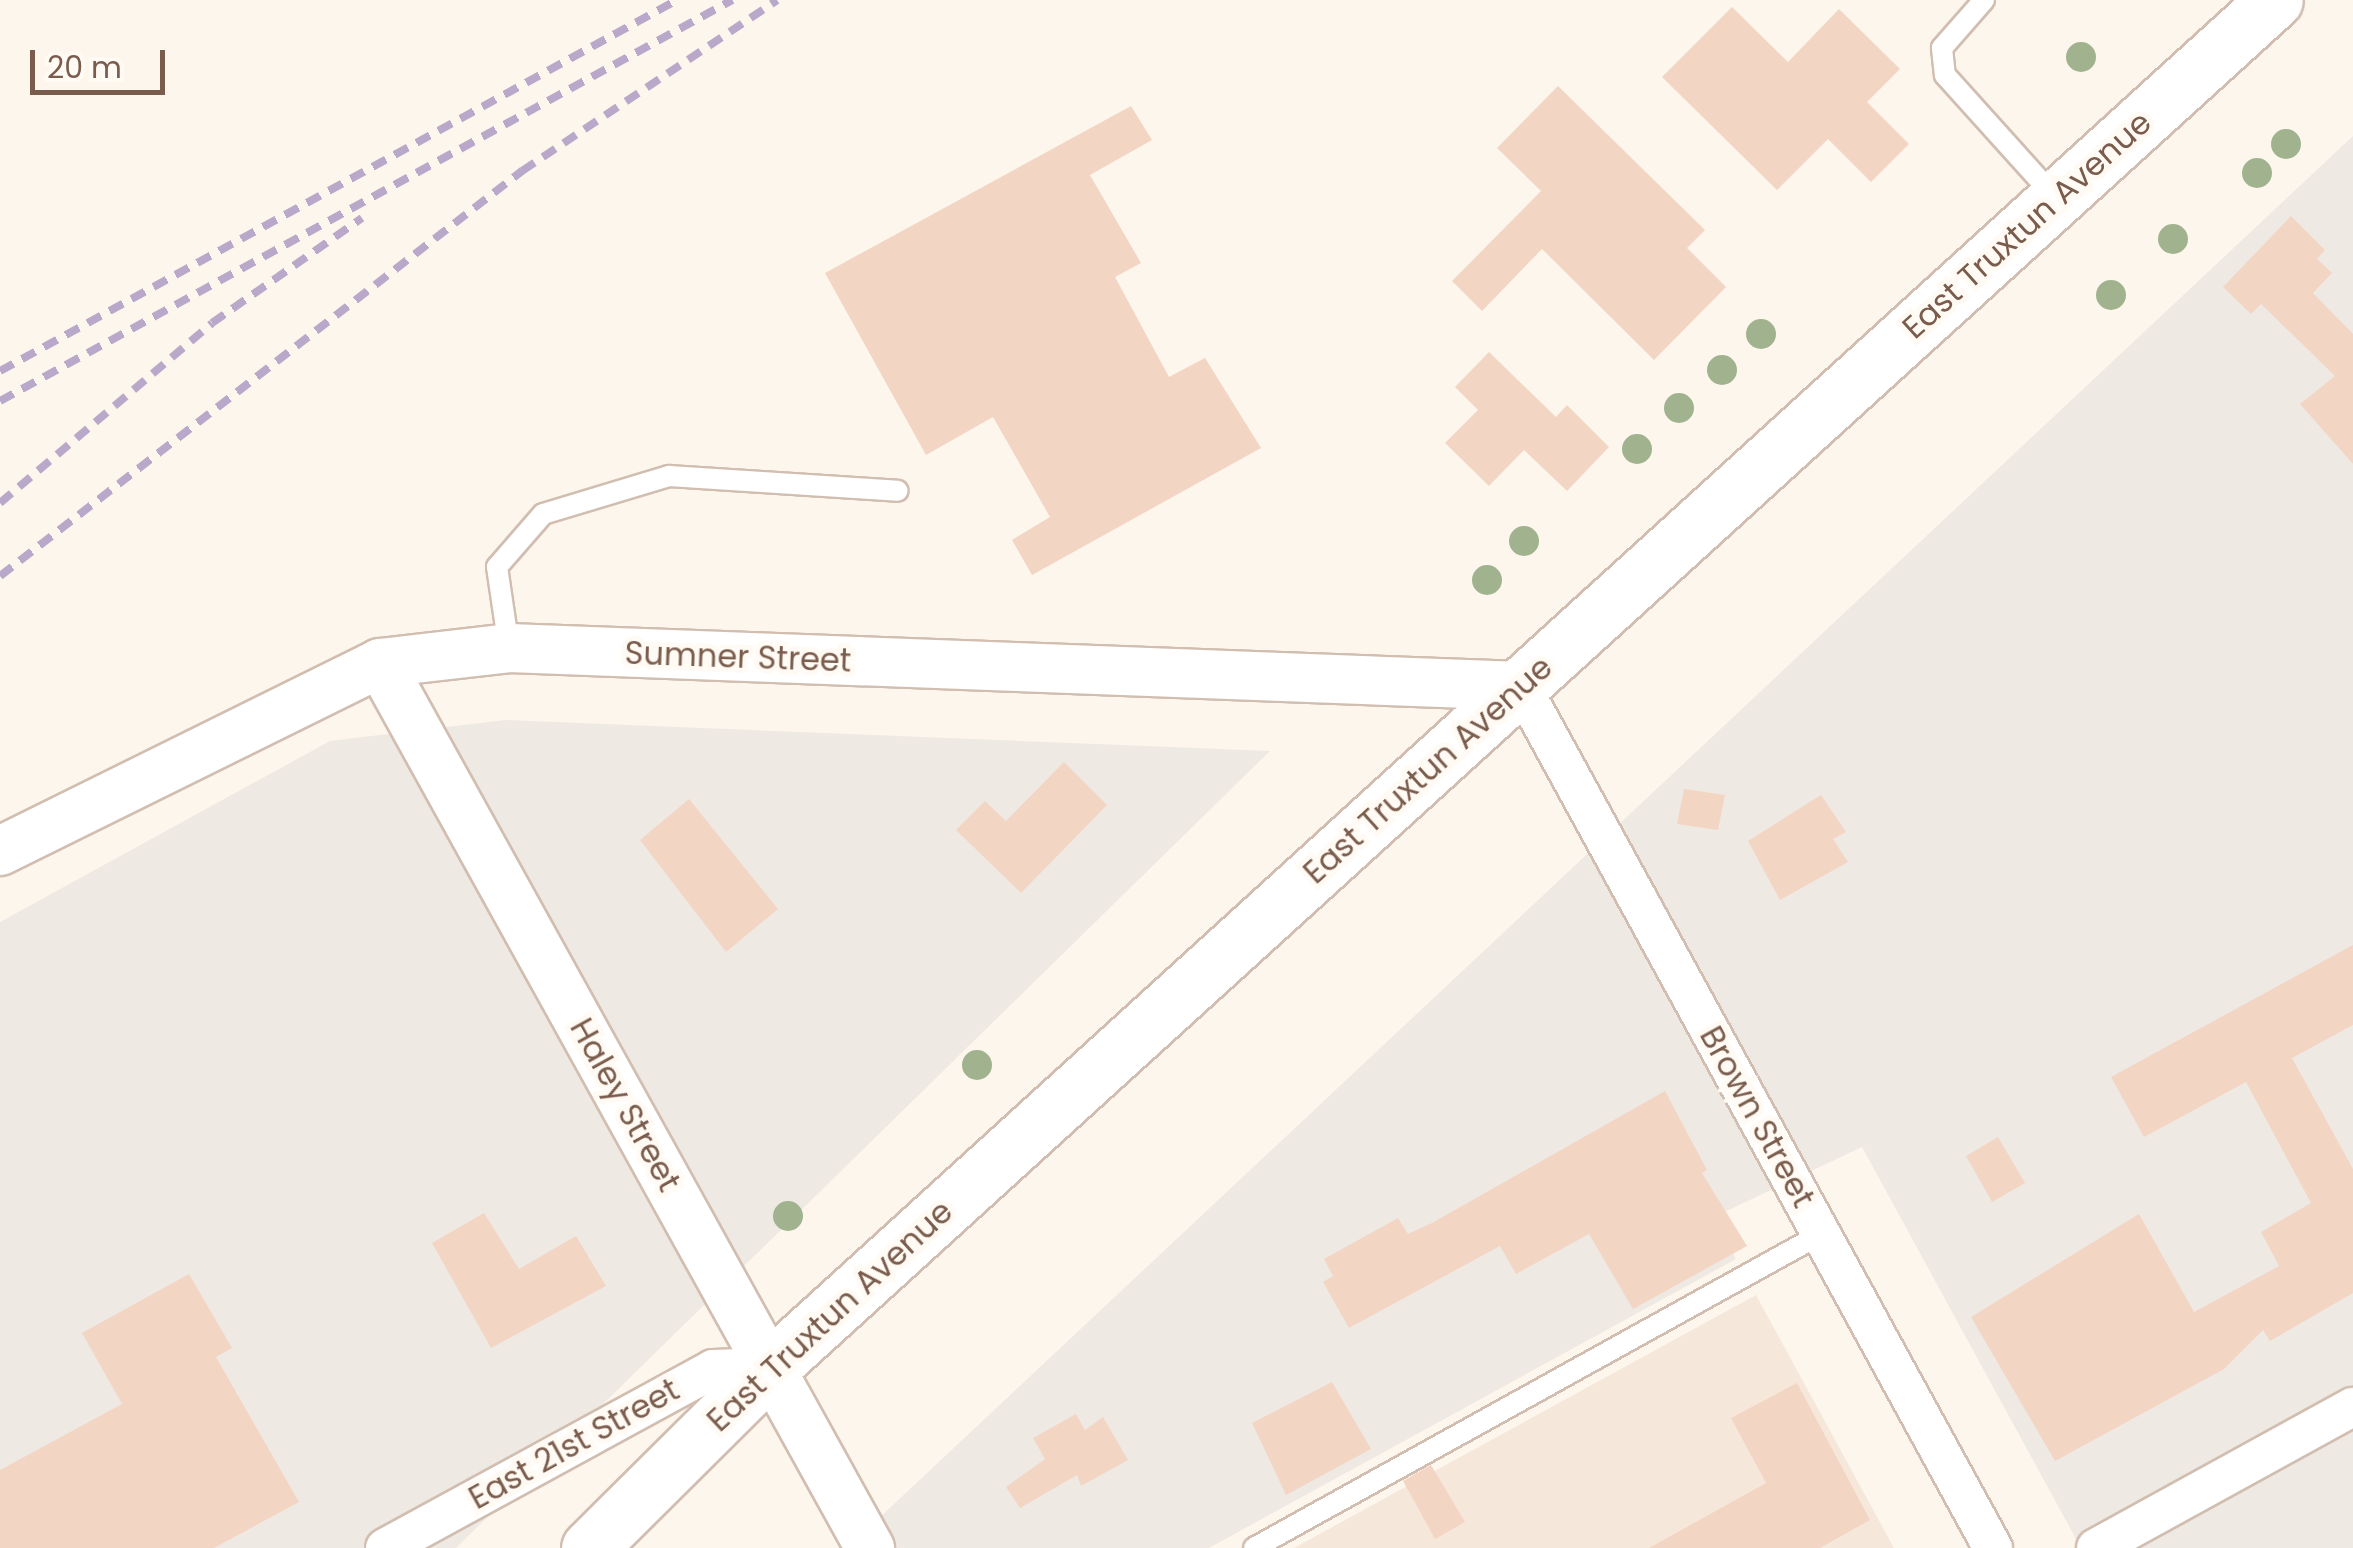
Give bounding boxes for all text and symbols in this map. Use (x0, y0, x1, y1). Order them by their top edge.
scale bar (35, 30, 170, 92)
text: 20 m (47, 46, 122, 89)
street label: East Truxtun Avenue (1895, 103, 2159, 347)
street label: Sumner Street (624, 634, 852, 680)
street label: East Truxtun Avenue (1296, 648, 1560, 892)
street label: Haley Street (562, 1012, 688, 1198)
street label: Brown Street (1691, 1020, 1823, 1214)
street label: East Truxtun Avenue (699, 1192, 961, 1440)
street label: East 21st Street (462, 1370, 686, 1518)

